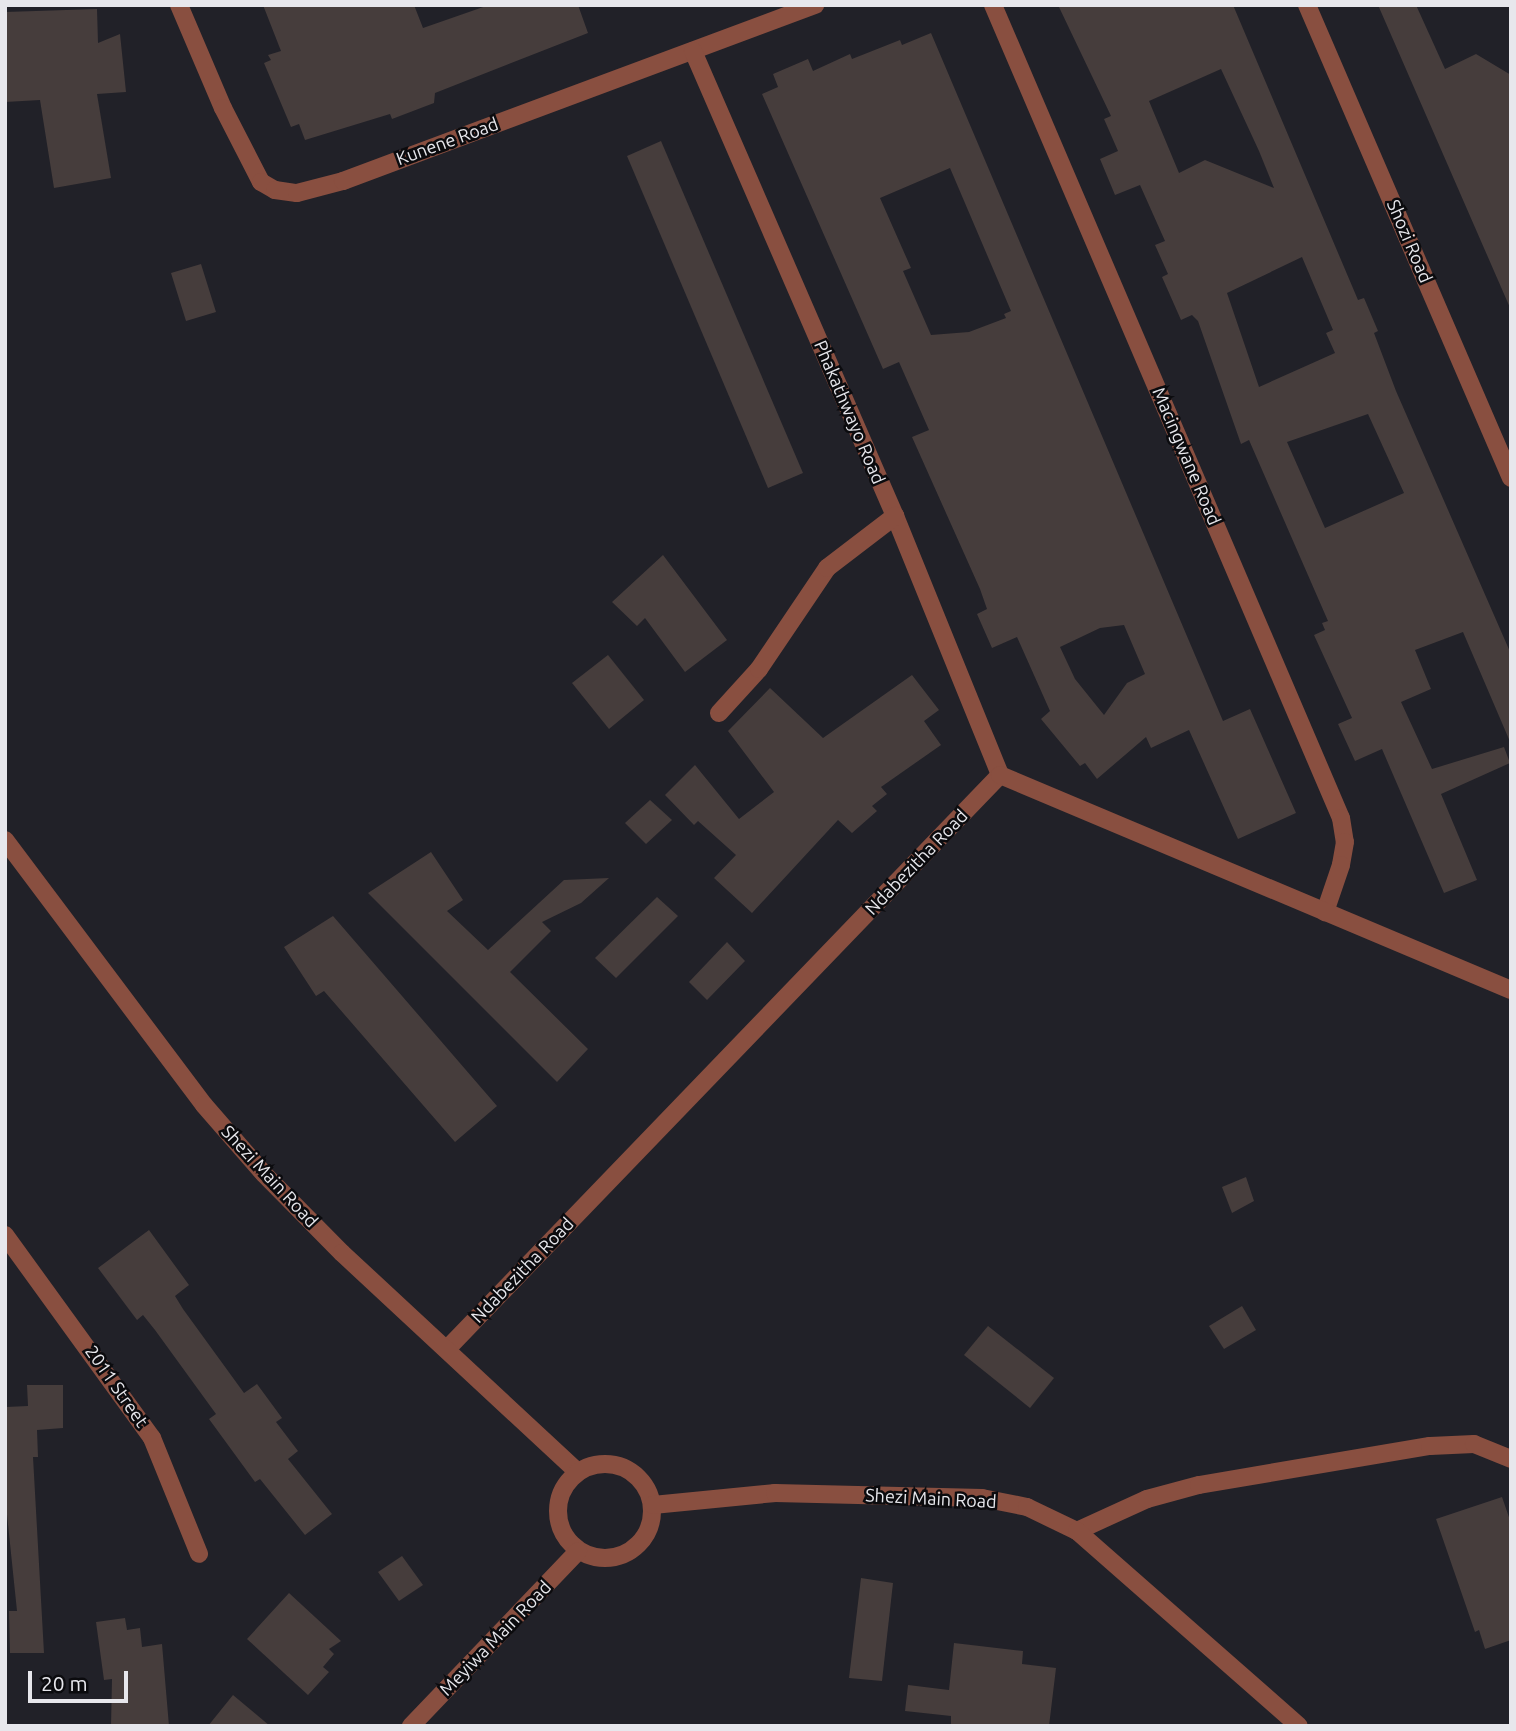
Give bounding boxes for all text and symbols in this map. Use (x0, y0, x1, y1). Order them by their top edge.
street label: Kunene Road (393, 113, 501, 169)
street label: Shozi Road (1383, 196, 1437, 286)
street label: Phakathwayo Road (810, 337, 890, 487)
street label: Macingwane Road (1148, 384, 1226, 528)
street label: Ndabezitha Road (860, 805, 972, 919)
street label: Shezi Main Road (217, 1121, 323, 1231)
street label: Ndabezitha Road (466, 1213, 578, 1327)
street label: 2011 Street (81, 1341, 153, 1431)
street label: Shezi Main Road (865, 1484, 997, 1512)
street label: Meyiwa Main Road (435, 1576, 555, 1700)
scale bar (32, 1658, 131, 1702)
text: 20 m (41, 1671, 88, 1695)

